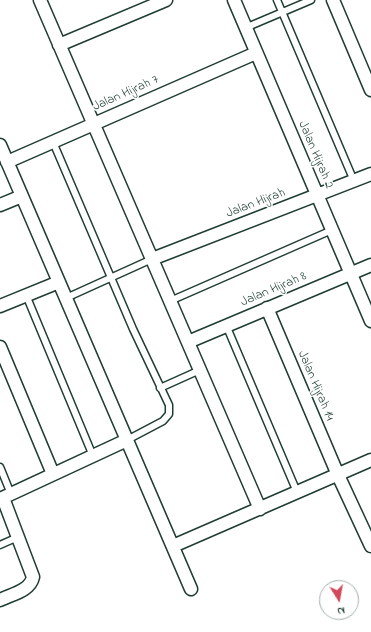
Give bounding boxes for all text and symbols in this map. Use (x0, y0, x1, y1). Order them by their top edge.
street label: Jalan Hijrah 7 (91, 73, 161, 115)
street label: Jalan Hijrah 2 (294, 119, 336, 191)
street label: Jalan Hijrah (224, 186, 288, 222)
street label: Jalan Hijrah 8 (239, 269, 309, 311)
street label: Jalan Hijrah 14 (293, 349, 337, 423)
north arrow (319, 580, 359, 620)
text: N (336, 602, 346, 619)

